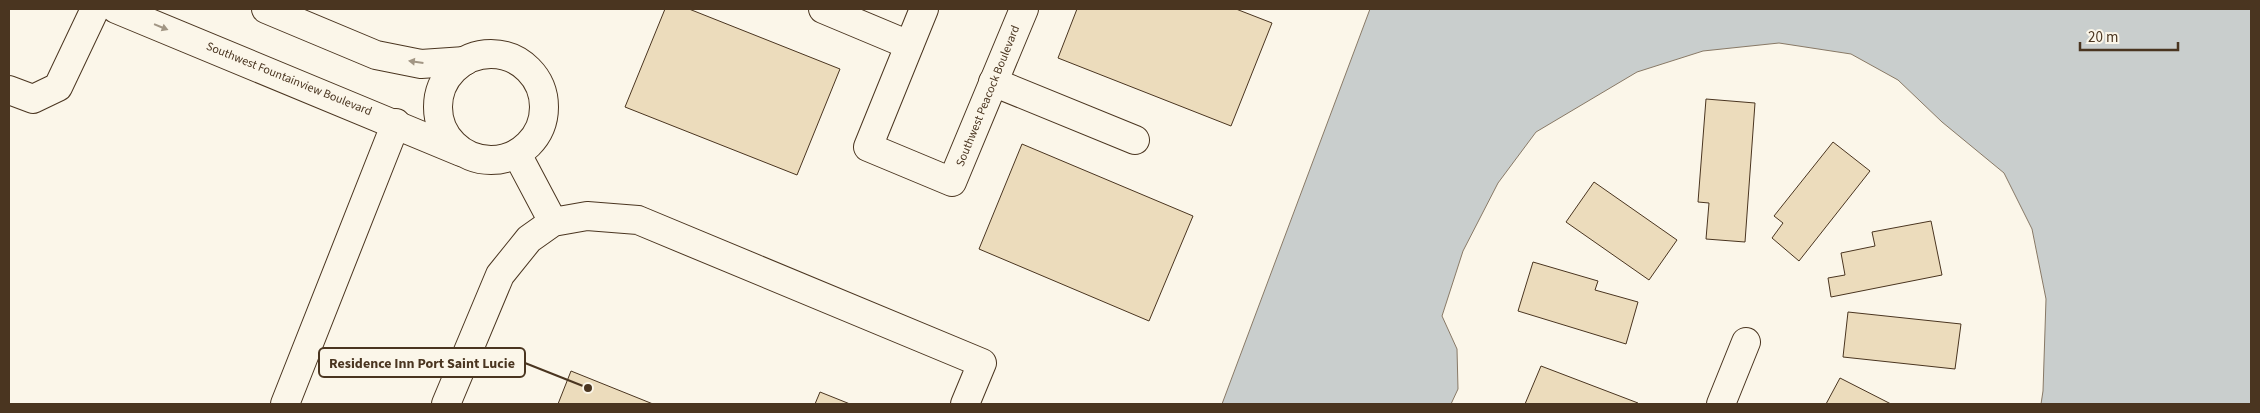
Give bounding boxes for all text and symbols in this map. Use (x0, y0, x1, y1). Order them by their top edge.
scale bar (2080, 20, 2178, 52)
street label: Southwest Peacock Boulevard (952, 23, 1024, 169)
one-way arrow (154, 24, 168, 32)
text: 20 m (2088, 27, 2118, 48)
street label: Southwest Fountainview Boulevard (204, 38, 374, 120)
one-way arrow (408, 58, 424, 66)
callout: Residence Inn Port Saint Lucie (319, 348, 525, 377)
text: Residence Inn Port Saint Lucie (329, 354, 515, 374)

